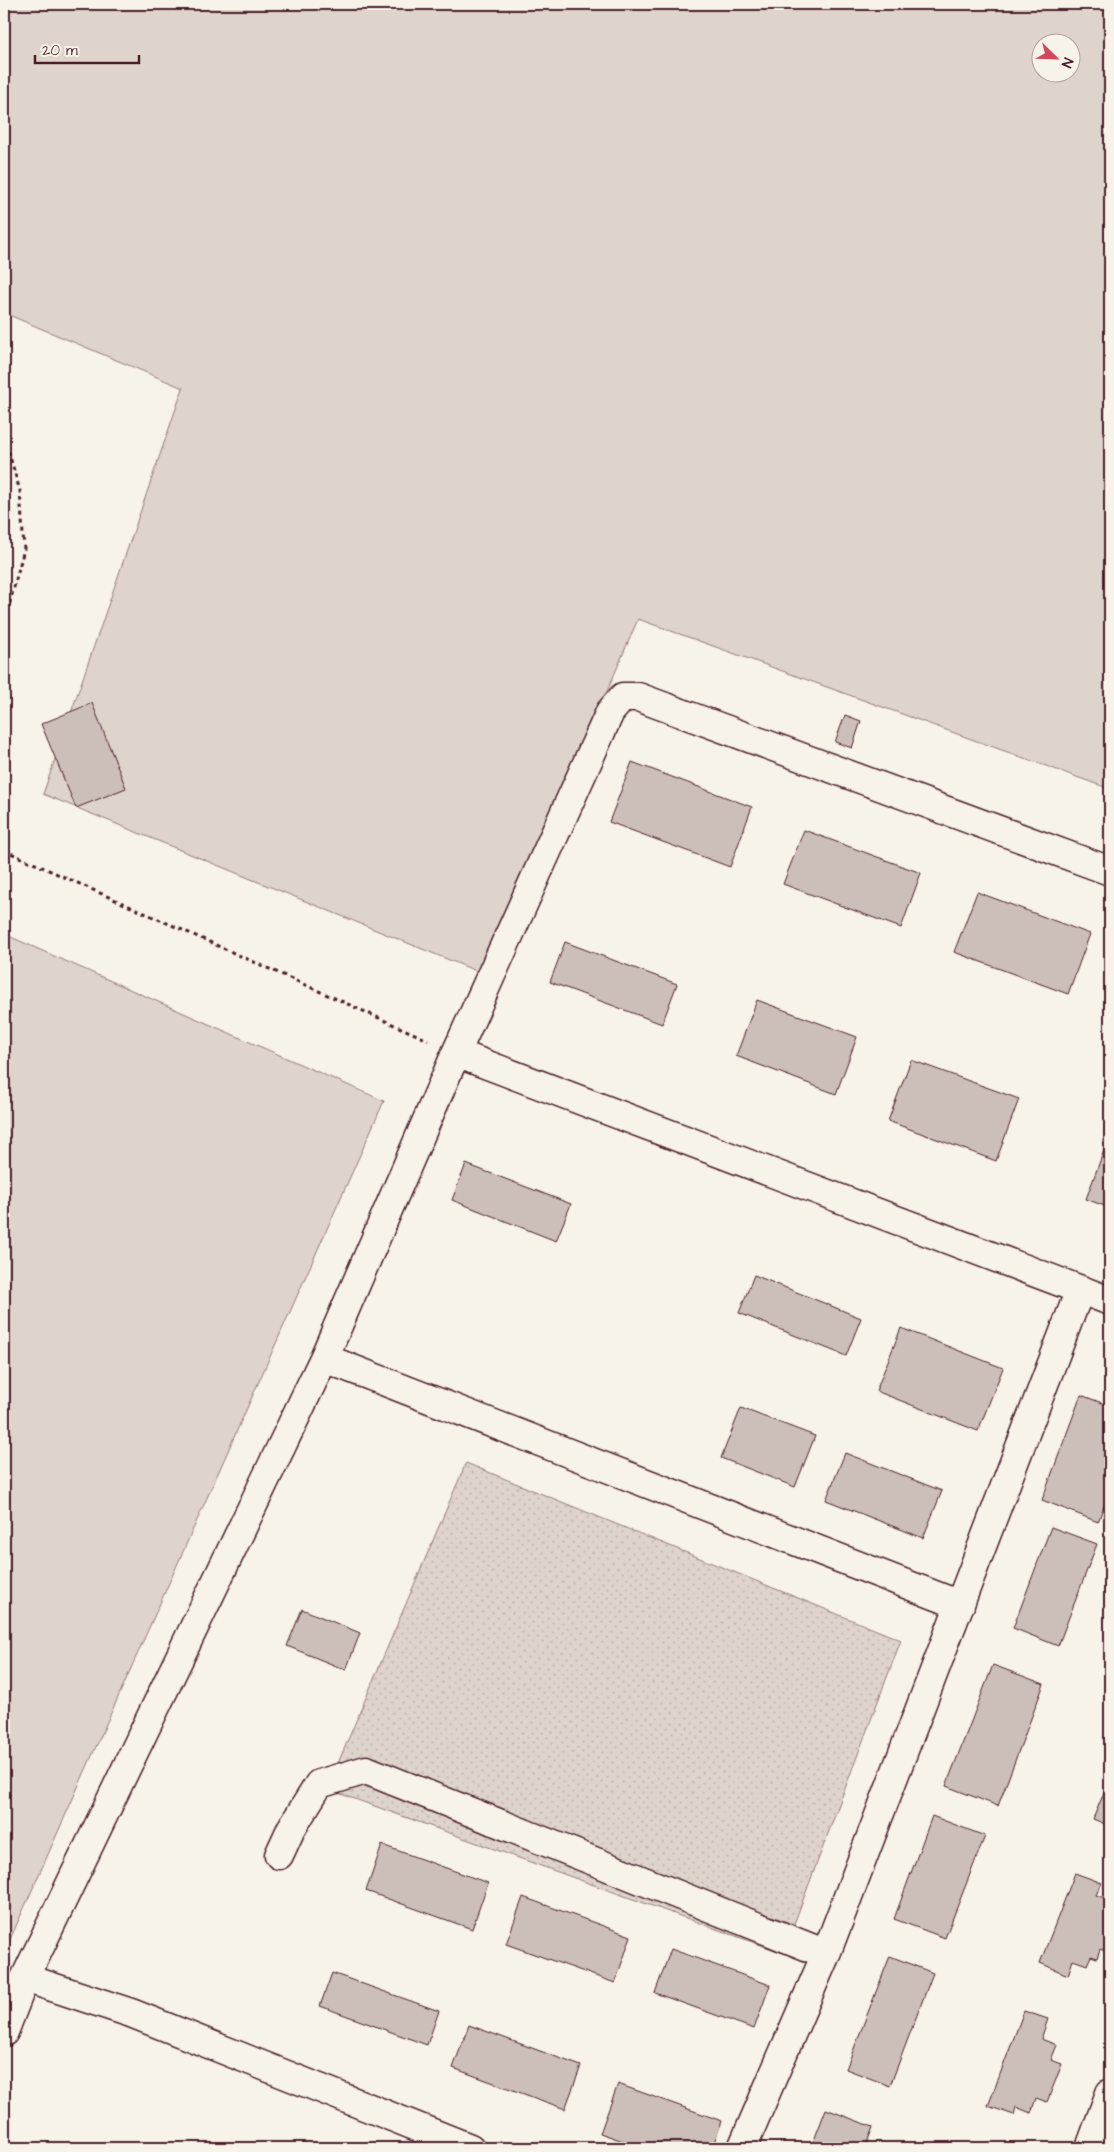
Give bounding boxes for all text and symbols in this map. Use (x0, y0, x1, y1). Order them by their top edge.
scale bar (35, 32, 139, 64)
north arrow (1032, 32, 1082, 82)
text: 20 m (42, 40, 78, 61)
text: N (1056, 55, 1078, 71)

